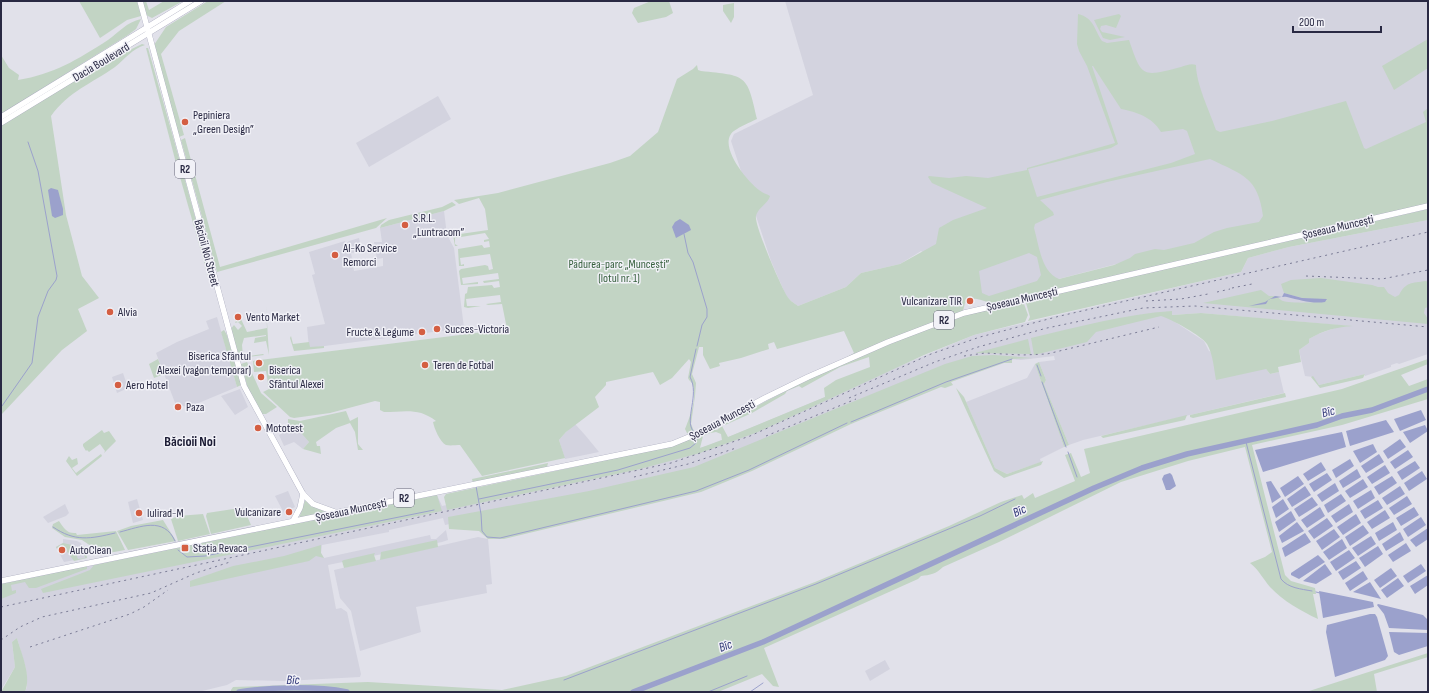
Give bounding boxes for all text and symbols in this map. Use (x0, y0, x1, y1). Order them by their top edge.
scale bar (1293, 8, 1381, 34)
text: 200 m (1299, 15, 1325, 30)
street label: Dacia Boulevard (70, 40, 132, 85)
place label: Pepiniera „Green Design” (193, 108, 254, 137)
marker: Pepiniera „Green Design” (180, 117, 190, 127)
road number: R2 (175, 160, 195, 178)
place label: S.R.L. „Luntracom” (413, 211, 465, 240)
street label: Șoseaua Muncești (1301, 212, 1375, 243)
street label: Băcioii Noi Street (190, 218, 223, 289)
marker: S.R.L. „Luntracom” (400, 220, 410, 230)
place label: Al-Ko Service Remorci (342, 241, 397, 270)
marker: Al-Ko Service Remorci (330, 250, 340, 260)
park label: Pădurea-parc „Muncești” (lotul nr. 1) (568, 257, 670, 286)
street label: Șoseaua Muncești (985, 284, 1059, 315)
place label: Vulcanizare TIR (901, 294, 962, 309)
marker: Vulcanizare TIR (965, 296, 975, 306)
place label: Alvia (117, 305, 137, 320)
marker: Alvia (105, 307, 115, 317)
place label: Vento Market (246, 310, 300, 325)
road number: R2 (934, 311, 954, 329)
marker: Vento Market (233, 312, 243, 322)
place label: Succes-Victoria (445, 322, 509, 337)
marker: Succes-Victoria (432, 324, 442, 334)
place label: Fructe & Legume (347, 325, 414, 340)
marker: Fructe & Legume (417, 327, 427, 337)
place label: Biserica Sfântul Alexei (vagon temporar) (156, 349, 251, 378)
marker: Biserica Sfântul Alexei (vagon temporar) (254, 358, 264, 368)
place label: Teren de Fotbal (433, 358, 494, 373)
marker: Teren de Fotbal (420, 360, 430, 370)
place label: Biserica Sfântul Alexei (269, 363, 324, 392)
marker: Biserica Sfântul Alexei (256, 372, 266, 382)
place label: Aero Hotel (125, 378, 168, 393)
marker: Aero Hotel (113, 380, 123, 390)
street label: Șoseaua Muncești (687, 397, 758, 444)
place label: Paza (186, 400, 205, 415)
marker: Paza (173, 402, 183, 412)
water label: Bîc (1320, 402, 1338, 421)
place label: Mototest (266, 421, 303, 436)
marker: Mototest (253, 423, 263, 433)
district label: Băcioii Noi (164, 433, 216, 450)
road number: R2 (394, 489, 414, 507)
street label: Șoseaua Muncești (314, 496, 388, 525)
water label: Bîc (1010, 501, 1030, 521)
place label: Vulcanizare (235, 505, 281, 520)
place label: Iulirad-M (147, 506, 184, 521)
marker: Vulcanizare (284, 507, 294, 517)
marker: Iulirad-M (134, 508, 144, 518)
place label: Stația Revaca (193, 541, 248, 556)
place label: AutoClean (69, 543, 111, 558)
marker: Stația Revaca (180, 543, 190, 553)
marker: AutoClean (57, 545, 67, 555)
water label: Bîc (716, 636, 735, 656)
water label: Bîc (286, 672, 301, 688)

